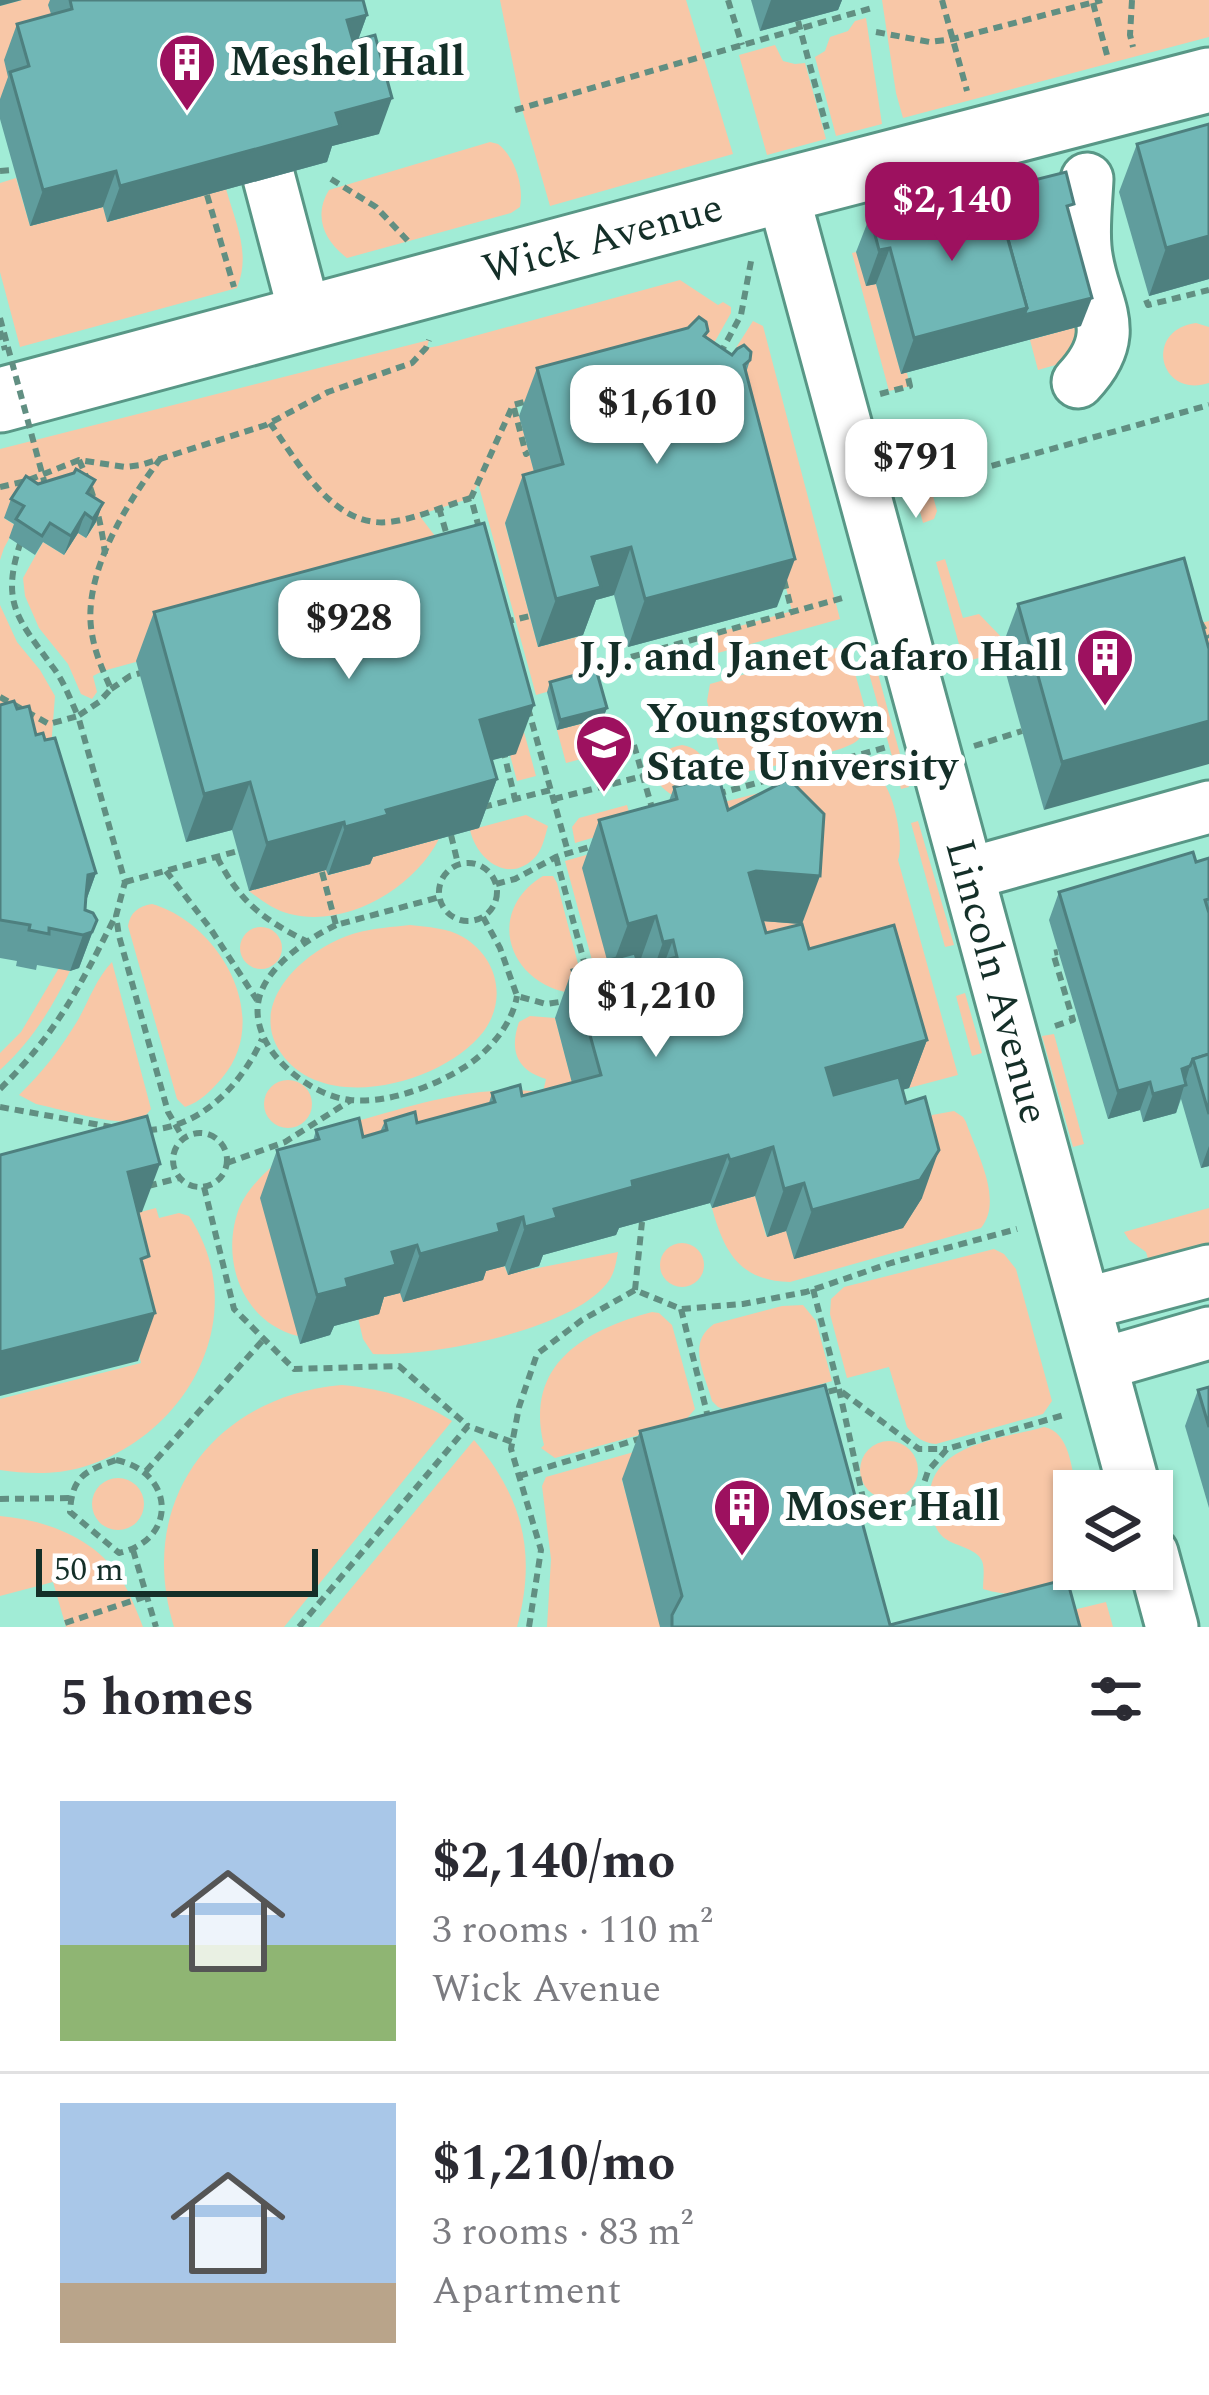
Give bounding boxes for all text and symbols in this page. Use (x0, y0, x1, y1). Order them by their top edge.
building icon: Meshel Hall (156, 31, 218, 113)
place label: Meshel Hall (229, 31, 465, 94)
pin: $2,140 (854, 162, 1050, 264)
text: $2,140 (892, 171, 1012, 230)
street label: Wick Avenue (475, 176, 730, 301)
pin: $1,610 (559, 365, 755, 467)
text: $1,610 (597, 374, 717, 433)
pin: $791 (845, 419, 987, 521)
text: $791 (872, 428, 960, 487)
pin: $928 (278, 580, 420, 682)
text: $928 (305, 589, 393, 648)
place label: J.J. and Janet Cafaro Hall (578, 626, 1063, 689)
building icon: J.J. and Janet Cafaro Hall (1074, 626, 1136, 708)
place label: Youngstown State University (646, 688, 960, 799)
school or university icon: Youngstown State University (573, 712, 635, 794)
street label: Lincoln Avenue (928, 832, 1065, 1131)
pin: $1,210 (558, 958, 754, 1060)
text: $1,210 (596, 967, 716, 1026)
map controls (1053, 1470, 1173, 1590)
button: layers (1053, 1470, 1173, 1590)
building icon: Moser Hall (711, 1476, 773, 1558)
place label: Moser Hall (784, 1476, 1000, 1539)
scale bar (36, 1543, 318, 1596)
text: 50 m (54, 1545, 124, 1595)
text: 5 homes (60, 1660, 254, 1738)
icon: filters (1083, 1666, 1149, 1732)
text: $2,140/mo (432, 1823, 675, 1901)
icon: home (156, 1849, 300, 1993)
text: 3 rooms · 110 m² (432, 1901, 713, 1960)
text: Wick Avenue (432, 1960, 661, 2019)
text: $1,210/mo (432, 2125, 675, 2203)
icon: home (156, 2151, 300, 2295)
text: 3 rooms · 83 m² (432, 2203, 693, 2262)
text: Apartment (432, 2262, 621, 2321)

